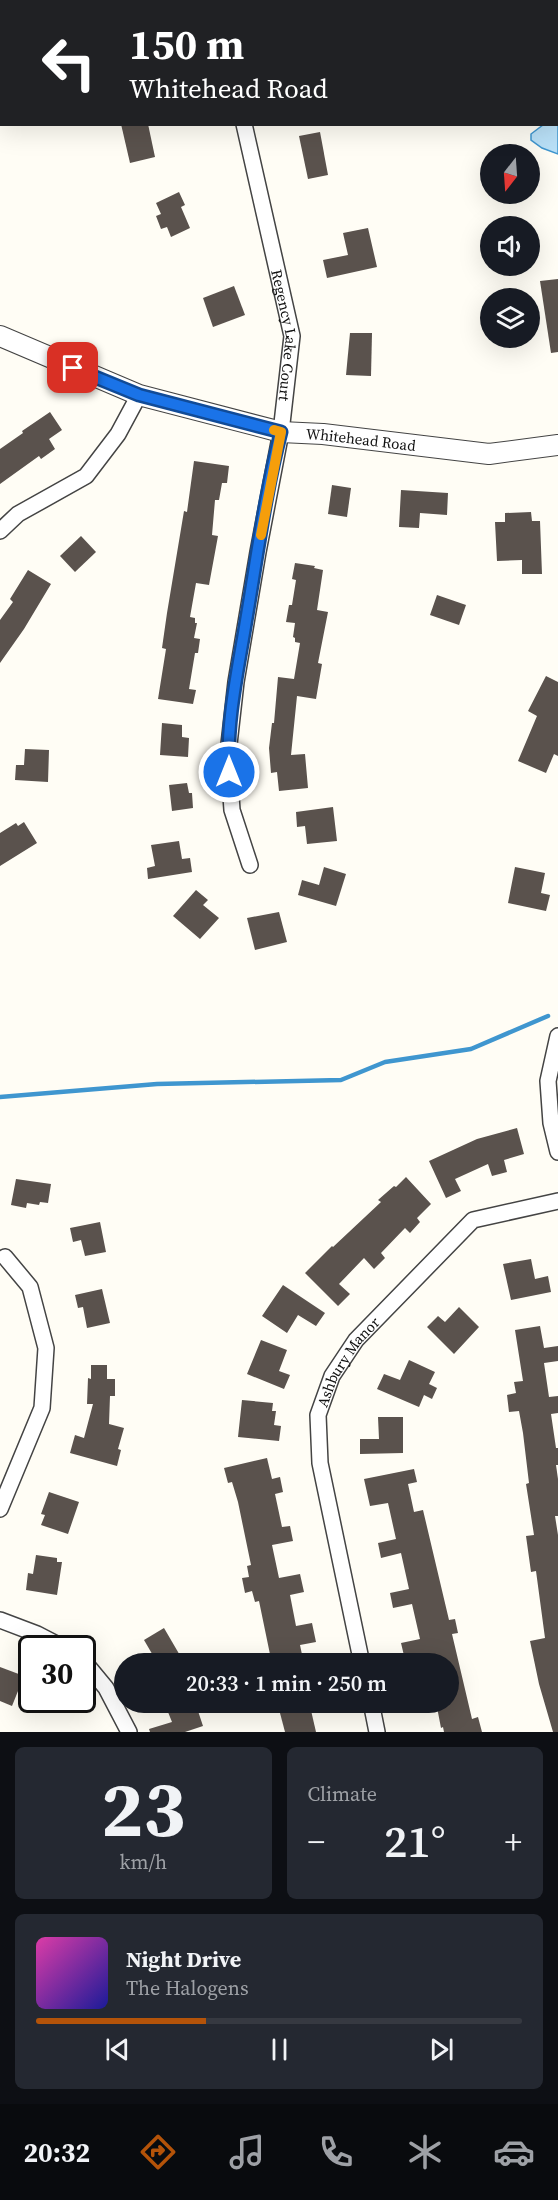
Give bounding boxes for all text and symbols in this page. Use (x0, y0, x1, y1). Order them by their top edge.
text: 150 m (129, 15, 244, 73)
icon: left (30, 24, 108, 102)
text: Whitehead Road (129, 70, 328, 107)
north arrow (480, 144, 540, 204)
map controls (480, 144, 540, 348)
button: sound (480, 216, 540, 276)
street label: Regency Lake Court (267, 267, 302, 402)
button: layers (480, 288, 540, 348)
pin (47, 342, 98, 393)
icon: arrive (56, 351, 89, 384)
street label: Whitehead Road (305, 423, 418, 456)
position arrow (197, 740, 261, 804)
street label: Ashbury Manor (311, 1311, 384, 1410)
speed limit sign: 30 (18, 1635, 96, 1713)
text: 20:33 · 1 min · 250 m (186, 1668, 387, 1698)
text: 23 (101, 1755, 186, 1862)
text: Climate (308, 1780, 377, 1808)
text: 21° (384, 1810, 446, 1872)
text: − (308, 1819, 325, 1864)
text: + (505, 1819, 522, 1864)
text: km/h (119, 1848, 167, 1876)
text: Night Drive (126, 1944, 241, 1974)
text: The Halogens (126, 1974, 249, 2002)
icon: previous (101, 2033, 134, 2066)
icon: pause (263, 2033, 296, 2066)
icon: next (425, 2033, 458, 2066)
icon: directions (137, 2131, 179, 2173)
icon: music (226, 2131, 268, 2173)
icon: phone (315, 2131, 357, 2173)
icon: climate (404, 2131, 446, 2173)
icon: car (493, 2131, 535, 2173)
text: 20:32 (23, 2134, 90, 2171)

